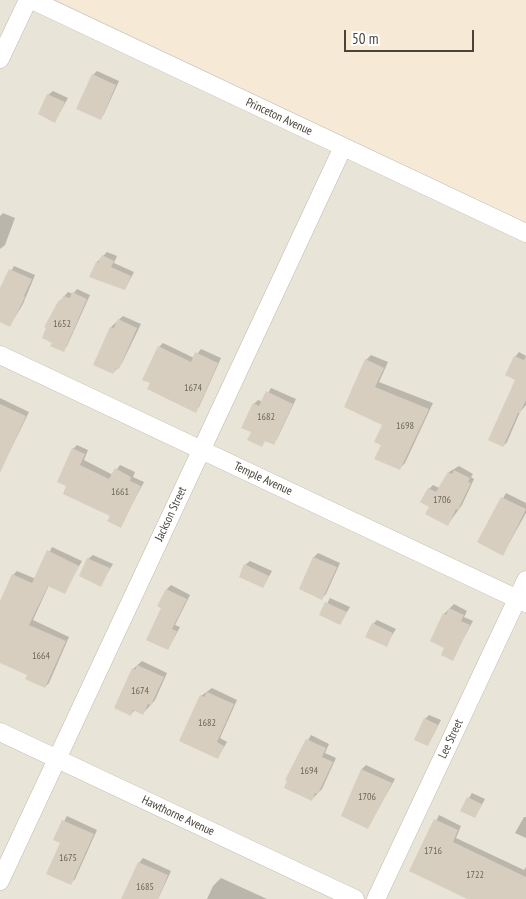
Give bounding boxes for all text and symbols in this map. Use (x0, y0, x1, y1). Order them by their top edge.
scale bar (346, 20, 476, 52)
text: 50 m (352, 29, 378, 48)
street label: Princeton Avenue (243, 95, 315, 139)
house number: 1652 (53, 318, 71, 330)
house number: 1674 (184, 382, 202, 394)
house number: 1682 (257, 411, 275, 423)
house number: 1698 (396, 420, 414, 432)
street label: Temple Avenue (232, 459, 294, 499)
street label: Jackson Street (152, 484, 190, 544)
house number: 1661 (111, 486, 129, 498)
house number: 1706 (433, 494, 451, 506)
house number: 1664 (32, 650, 50, 662)
house number: 1674 (131, 685, 149, 697)
house number: 1682 (198, 717, 216, 729)
street label: Lee Street (436, 717, 466, 761)
house number: 1694 (300, 765, 318, 777)
house number: 1706 (358, 791, 376, 803)
street label: Hawthorne Avenue (139, 793, 217, 839)
house number: 1716 (424, 845, 442, 857)
house number: 1675 (59, 852, 77, 864)
house number: 1722 (466, 869, 484, 881)
house number: 1685 (136, 881, 154, 893)

